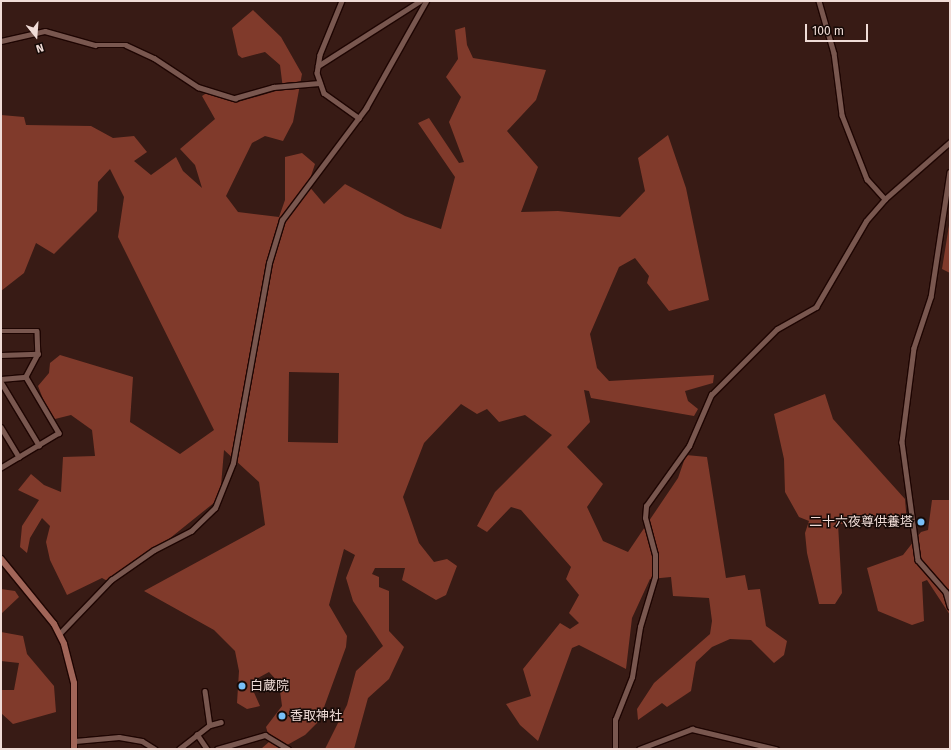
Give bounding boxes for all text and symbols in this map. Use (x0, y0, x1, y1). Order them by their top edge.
north arrow (16, 16, 56, 56)
scale bar (807, 16, 870, 42)
text: 100 m (812, 24, 844, 38)
text: N (34, 41, 45, 55)
place label: 二十六夜尊供養塔 (809, 514, 913, 530)
marker: 二十六夜尊供養塔 (916, 517, 926, 527)
place label: 白蔵院 (250, 678, 289, 694)
marker: 白蔵院 (237, 681, 247, 691)
place label: 香取神社 (290, 708, 342, 724)
marker: 香取神社 (277, 711, 287, 721)

